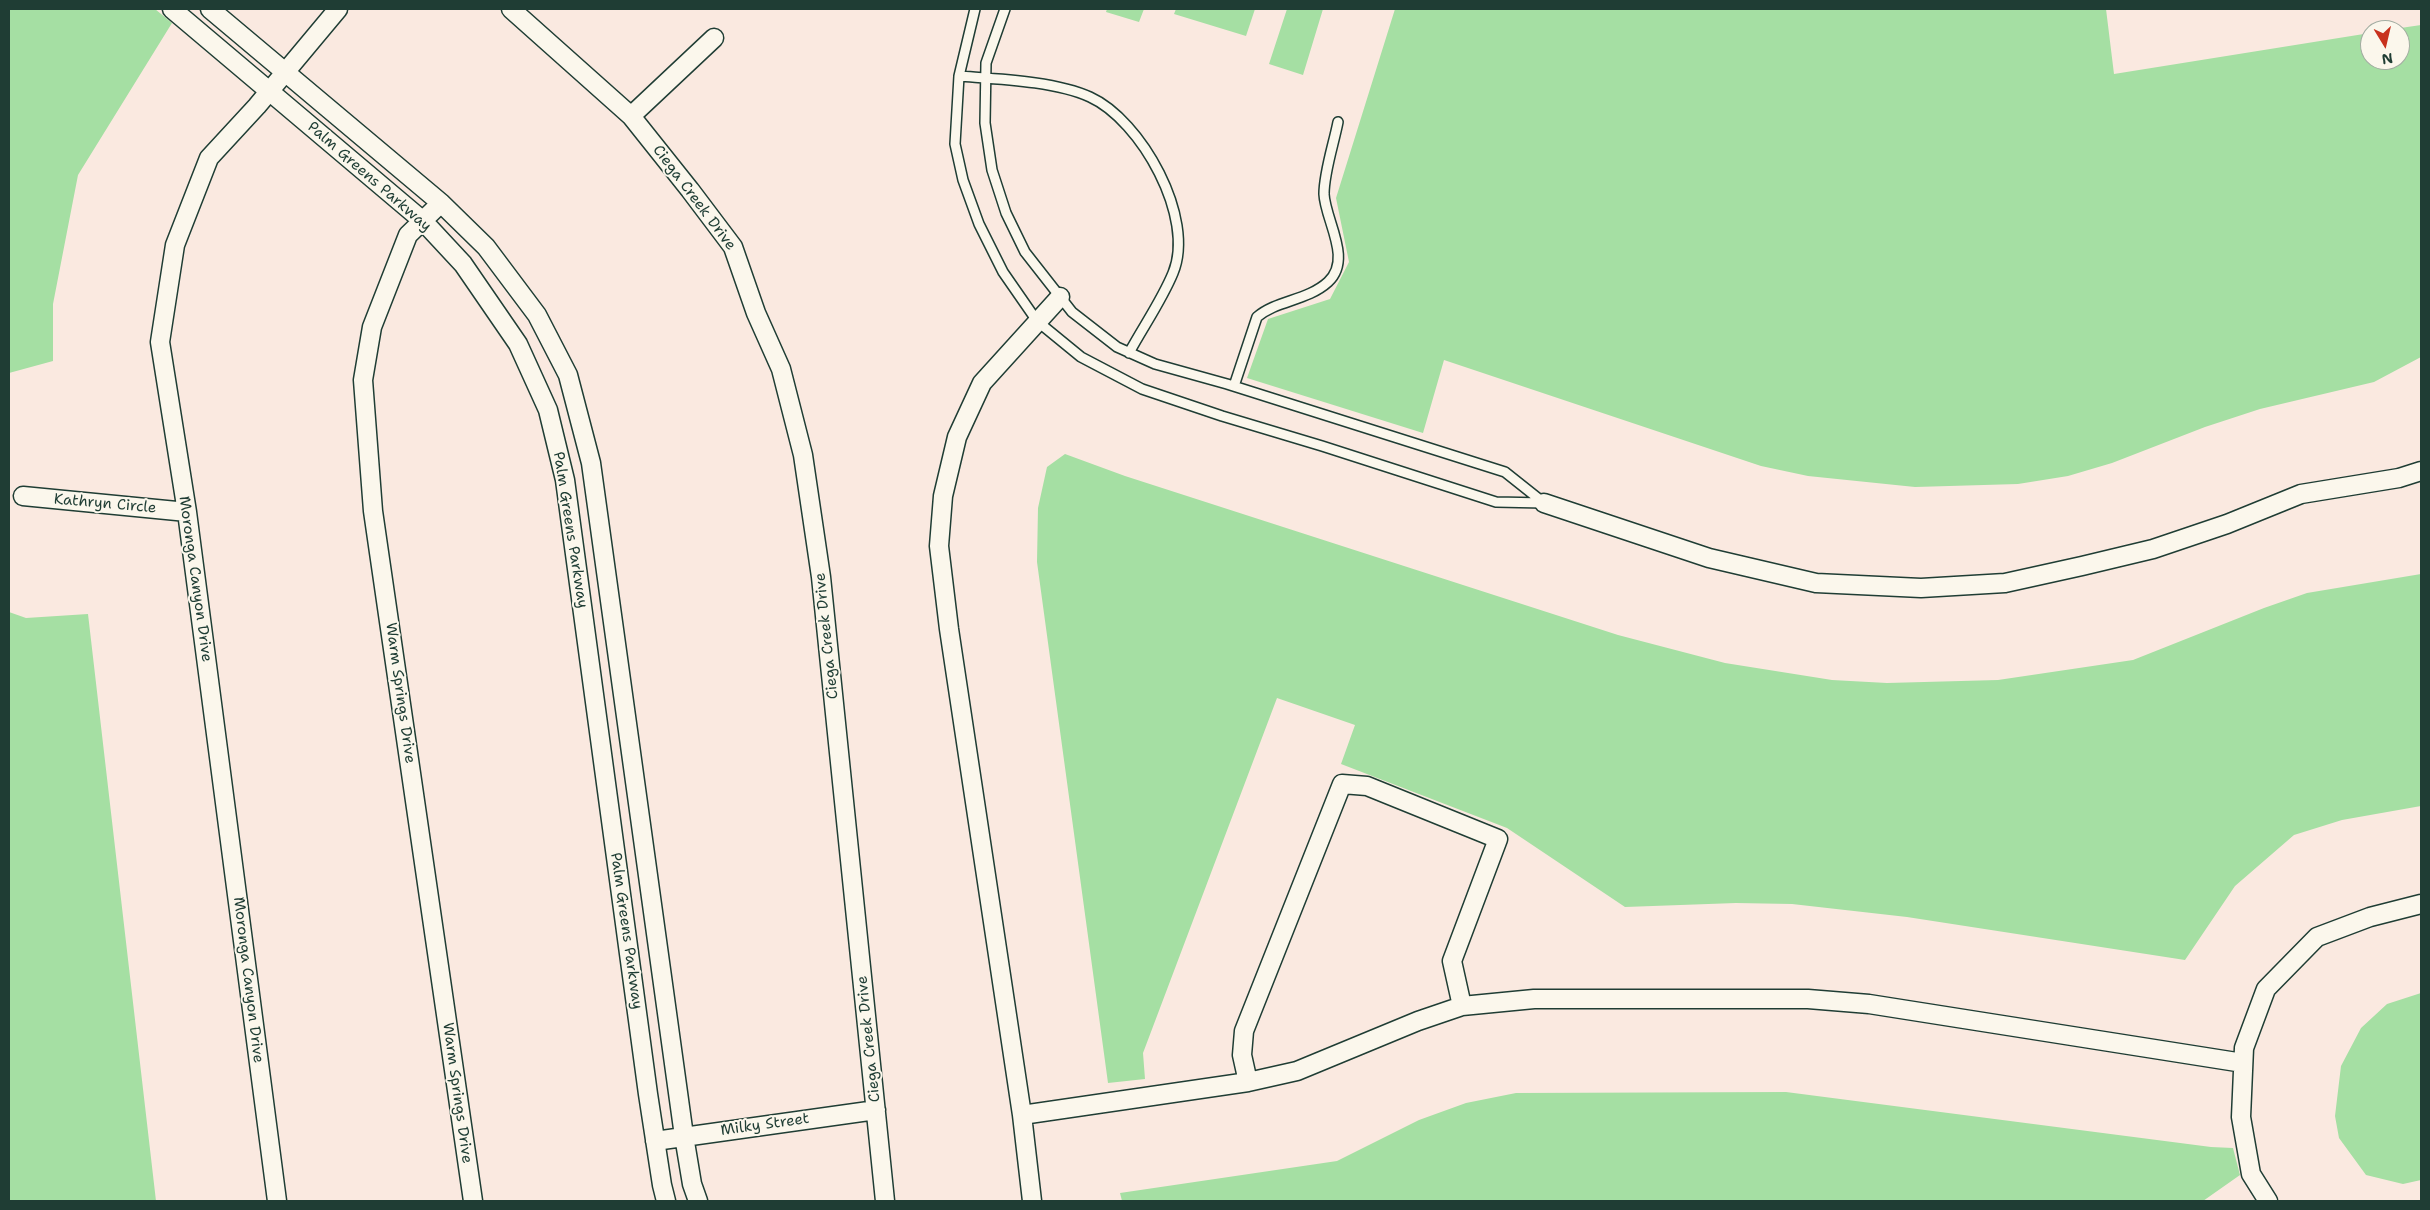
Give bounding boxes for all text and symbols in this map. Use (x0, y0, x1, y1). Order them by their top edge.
north arrow (2360, 20, 2410, 70)
text: N (2380, 49, 2394, 69)
street label: Palm Greens Parkway (303, 118, 435, 236)
street label: Ciega Creek Drive (649, 142, 739, 254)
street label: Palm Greens Parkway (549, 450, 591, 610)
street label: Kathryn Circle (53, 491, 157, 517)
street label: Moronga Canyon Drive (174, 495, 216, 663)
street label: Ciega Creek Drive (811, 572, 843, 700)
street label: Warm Springs Drive (381, 621, 419, 765)
street label: Palm Greens Parkway (606, 851, 646, 1011)
street label: Moronga Canyon Drive (229, 896, 267, 1064)
street label: Ciega Creek Drive (853, 975, 885, 1103)
street label: Warm Springs Drive (438, 1021, 476, 1165)
street label: Milky Street (720, 1110, 810, 1140)

